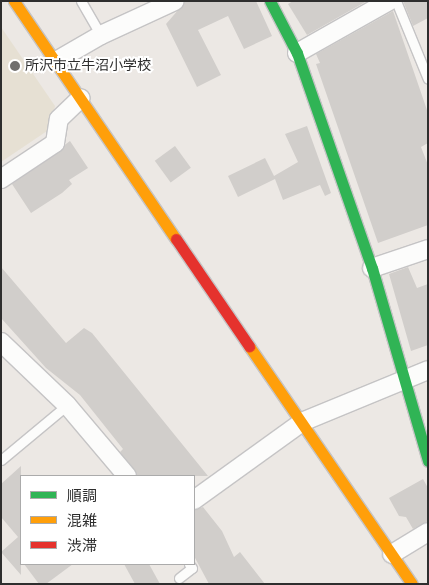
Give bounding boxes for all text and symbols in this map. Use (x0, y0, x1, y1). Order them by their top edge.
place label: 所沢市立牛沼小学校 (25, 58, 151, 74)
marker: 所沢市立牛沼小学校 (9, 60, 21, 72)
legend (20, 475, 195, 565)
text: 順調 (67, 487, 97, 505)
text: 混雑 (67, 512, 97, 530)
text: 渋滞 (67, 537, 97, 555)

